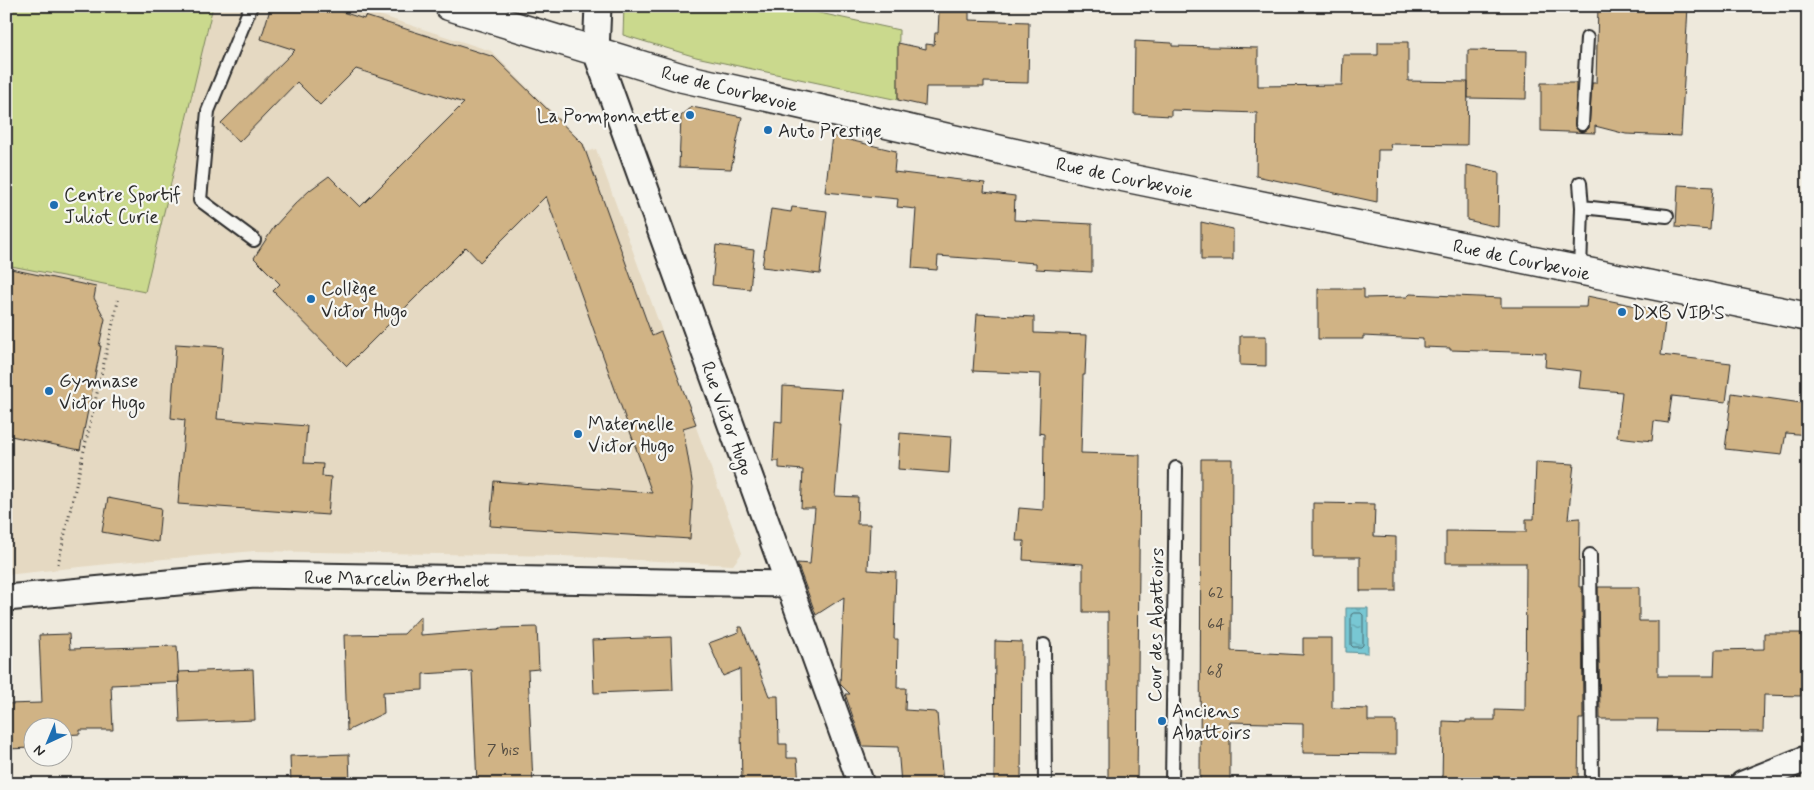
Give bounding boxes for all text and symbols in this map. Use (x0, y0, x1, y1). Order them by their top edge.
street label: Rue de Courbevoie (659, 60, 801, 119)
place label: La Pomponnette (537, 104, 680, 129)
marker: La Pomponnette (684, 109, 696, 121)
place label: Auto Prestige (778, 119, 882, 145)
marker: Auto Prestige (762, 124, 774, 136)
street label: Rue de Courbevoie (1054, 152, 1196, 205)
place label: Centre Sportif Juliot Curie (64, 183, 181, 230)
marker: Centre Sportif Juliot Curie (48, 199, 60, 211)
street label: Rue de Courbevoie (1451, 234, 1593, 287)
place label: Collège Victor Hugo (321, 277, 407, 326)
marker: Collège Victor Hugo (305, 293, 317, 305)
place label: DXB VIB'S (1632, 301, 1725, 326)
marker: DXB VIB'S (1616, 306, 1628, 318)
street label: Rue Victor Hugo (692, 358, 759, 480)
place label: Gymnase Victor Hugo (59, 369, 145, 418)
marker: Gymnase Victor Hugo (43, 385, 55, 397)
place label: Maternelle Victor Hugo (588, 412, 674, 461)
marker: Maternelle Victor Hugo (572, 428, 584, 440)
street label: Cour des Abattoirs (1143, 547, 1170, 703)
street label: Rue Marcelin Berthelot (304, 565, 490, 594)
house number: 62 (1208, 583, 1224, 604)
house number: 64 (1207, 614, 1225, 635)
house number: 68 (1207, 661, 1223, 682)
place label: Anciens Abattoirs (1172, 699, 1251, 746)
marker: Anciens Abattoirs (1156, 715, 1168, 727)
north arrow (22, 718, 72, 768)
house number: 7 bis (487, 740, 519, 761)
text: N (30, 741, 49, 760)

